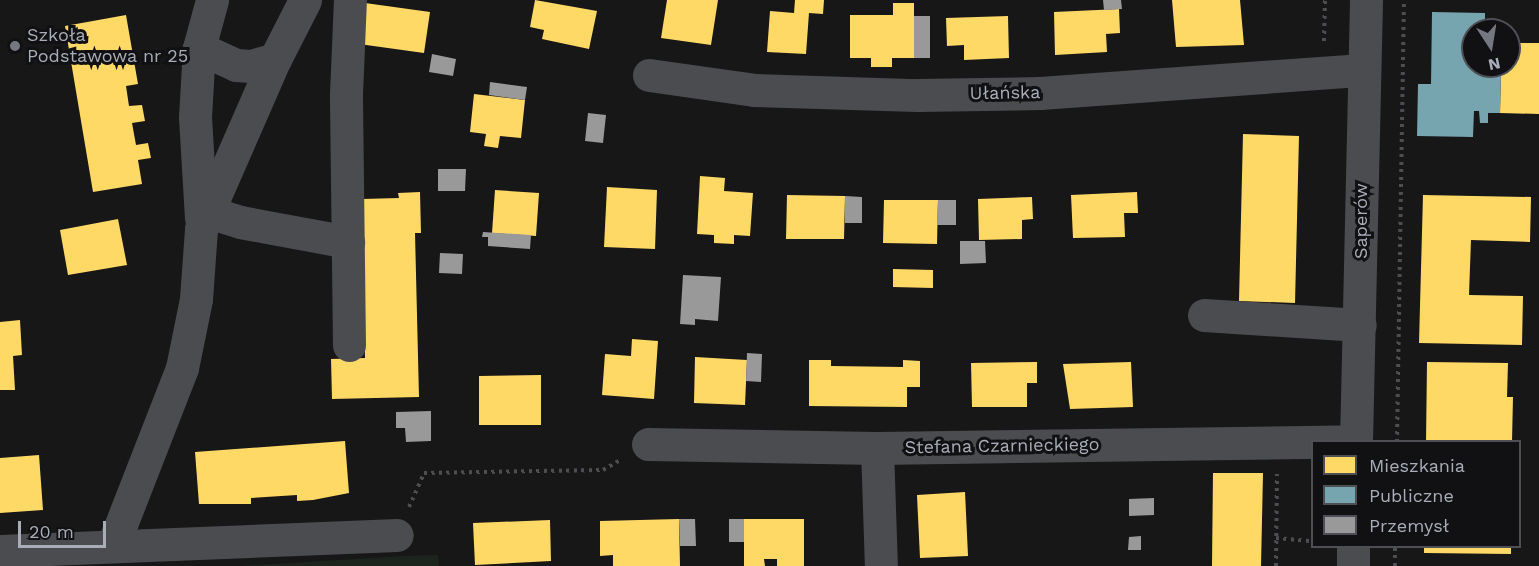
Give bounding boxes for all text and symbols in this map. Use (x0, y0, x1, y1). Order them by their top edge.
north arrow (1461, 18, 1521, 78)
place label: Szkoła Podstawowa nr 25 (27, 25, 189, 68)
marker: Szkoła Podstawowa nr 25 (8, 39, 22, 53)
text: N (1487, 54, 1502, 75)
street label: Ułańska (970, 82, 1040, 104)
street label: Saperów (1350, 183, 1372, 259)
street label: Stefana Czarnieckiego (904, 433, 1100, 459)
legend (1311, 440, 1521, 548)
text: Mieszkania (1369, 455, 1465, 476)
text: Publiczne (1369, 485, 1454, 506)
scale bar (21, 509, 110, 547)
text: Przemysł (1369, 515, 1449, 536)
text: 20 m (29, 521, 74, 542)

